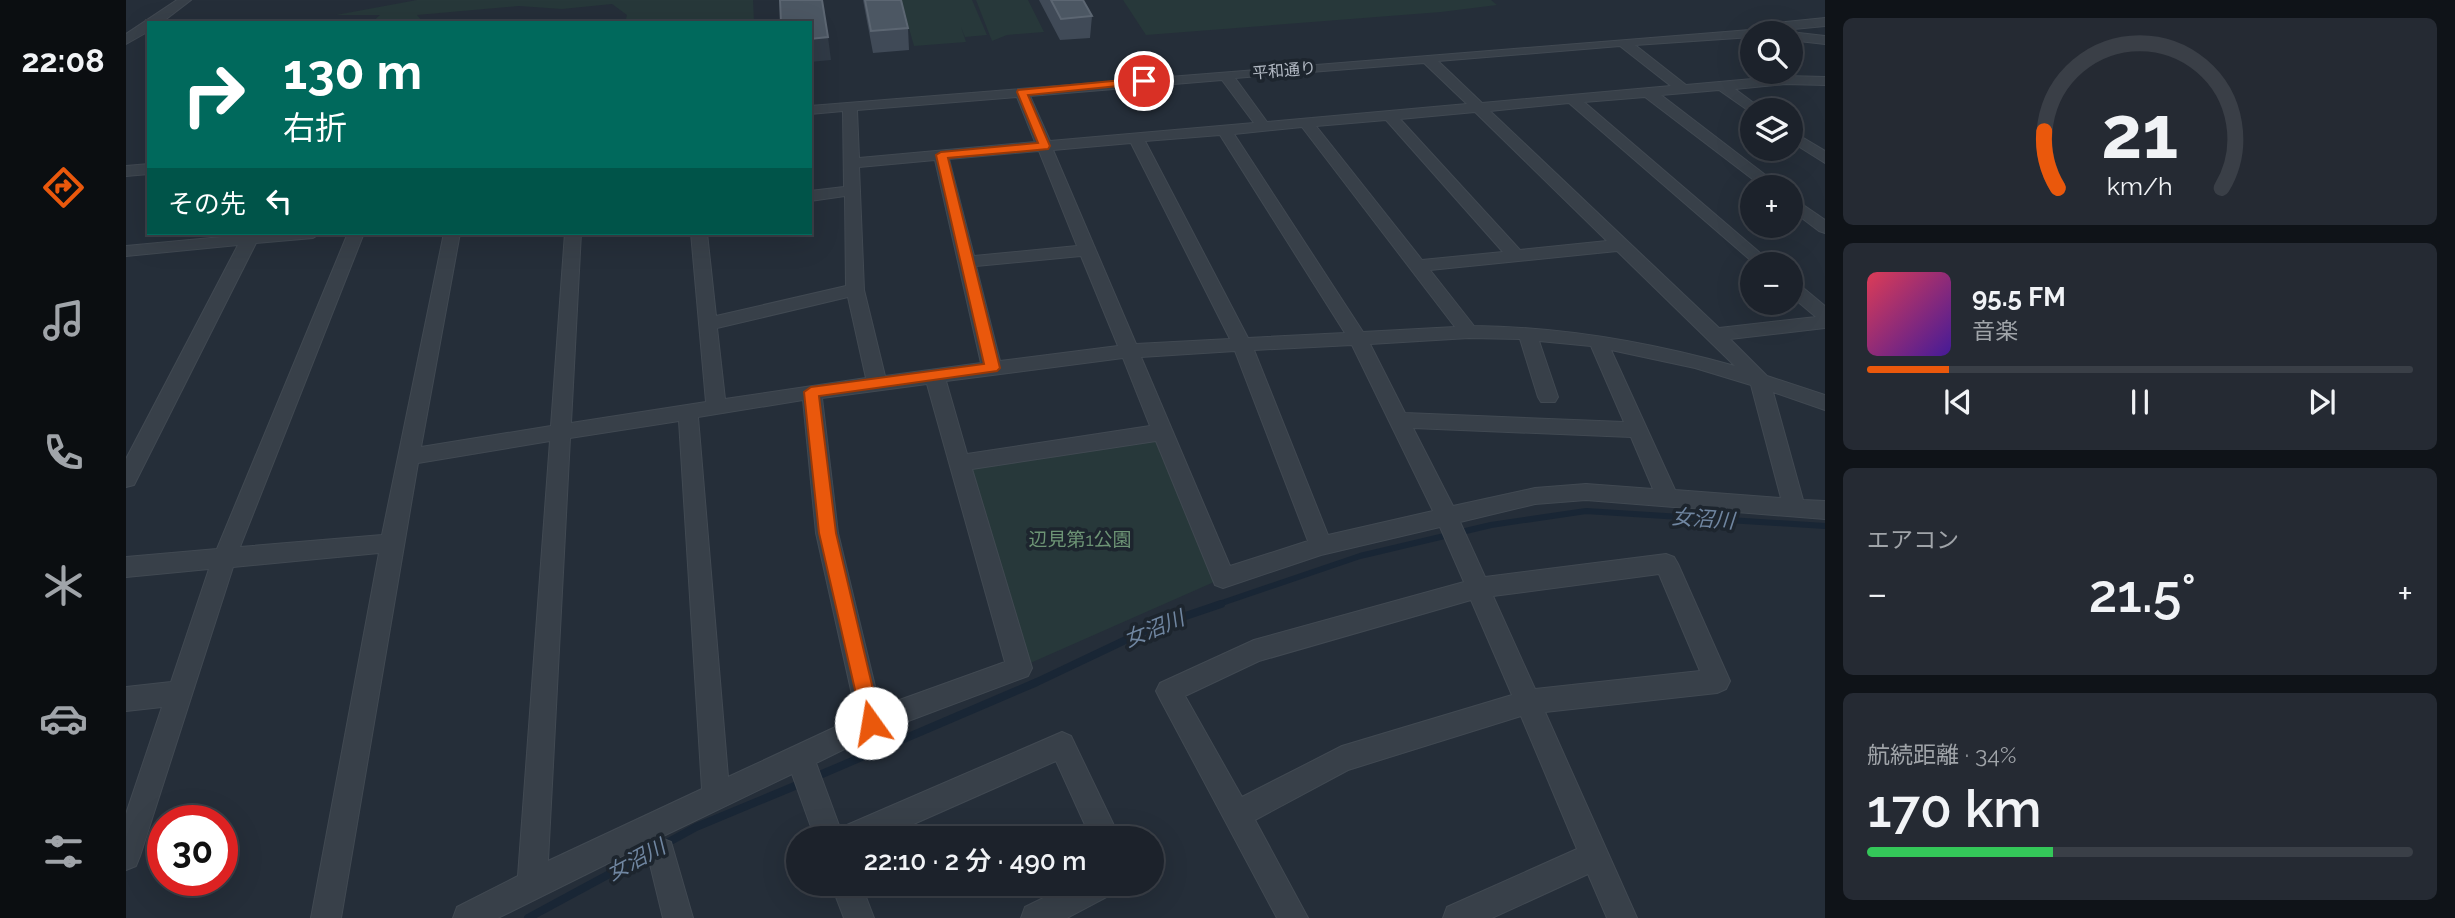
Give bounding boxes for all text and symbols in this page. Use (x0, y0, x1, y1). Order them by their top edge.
map controls (1740, 21, 1803, 315)
button: search (1740, 21, 1803, 84)
text: 22:08 (22, 42, 104, 79)
text: 130 m (283, 43, 422, 100)
icon: right (168, 49, 259, 140)
pin (1114, 51, 1174, 111)
street label: 平和通り (1251, 58, 1317, 83)
icon: arrive (1125, 62, 1163, 100)
text: 21 (2101, 90, 2179, 175)
button: layers (1740, 98, 1803, 161)
text: 右折 (283, 109, 347, 146)
icon: directions (39, 163, 88, 212)
text: km/h (2107, 170, 2173, 200)
button: + (1740, 175, 1803, 238)
icon: left (260, 182, 298, 220)
text: その先 (168, 189, 246, 219)
button: − (1740, 252, 1803, 315)
text: 95.5 FM (1972, 282, 2066, 312)
icon: music (39, 296, 88, 345)
text: 音楽 (1972, 317, 2018, 344)
icon: previous (1939, 383, 1977, 421)
icon: pause (2121, 383, 2159, 421)
icon: next (2303, 383, 2341, 421)
icon: phone (39, 428, 88, 477)
water label: 女沼川 (1671, 504, 1737, 533)
text: エアコン (1867, 526, 1959, 553)
park label: 辺見第1公園 (1028, 528, 1132, 550)
icon: climate (39, 561, 88, 610)
text: 21.5° (2089, 563, 2196, 624)
text: − (1867, 571, 1887, 616)
text: + (2397, 571, 2413, 616)
water label: 女沼川 (1120, 604, 1190, 652)
position arrow (834, 686, 908, 760)
icon: car (39, 694, 88, 743)
text: 航続距離 · 34% (1867, 741, 2016, 768)
text: 170 km (1867, 778, 2041, 839)
speed limit sign: 30 (147, 805, 238, 896)
icon: filters (39, 827, 88, 876)
water label: 女沼川 (602, 833, 671, 885)
text: 22:10 · 2 分 · 490 m (864, 846, 1086, 876)

